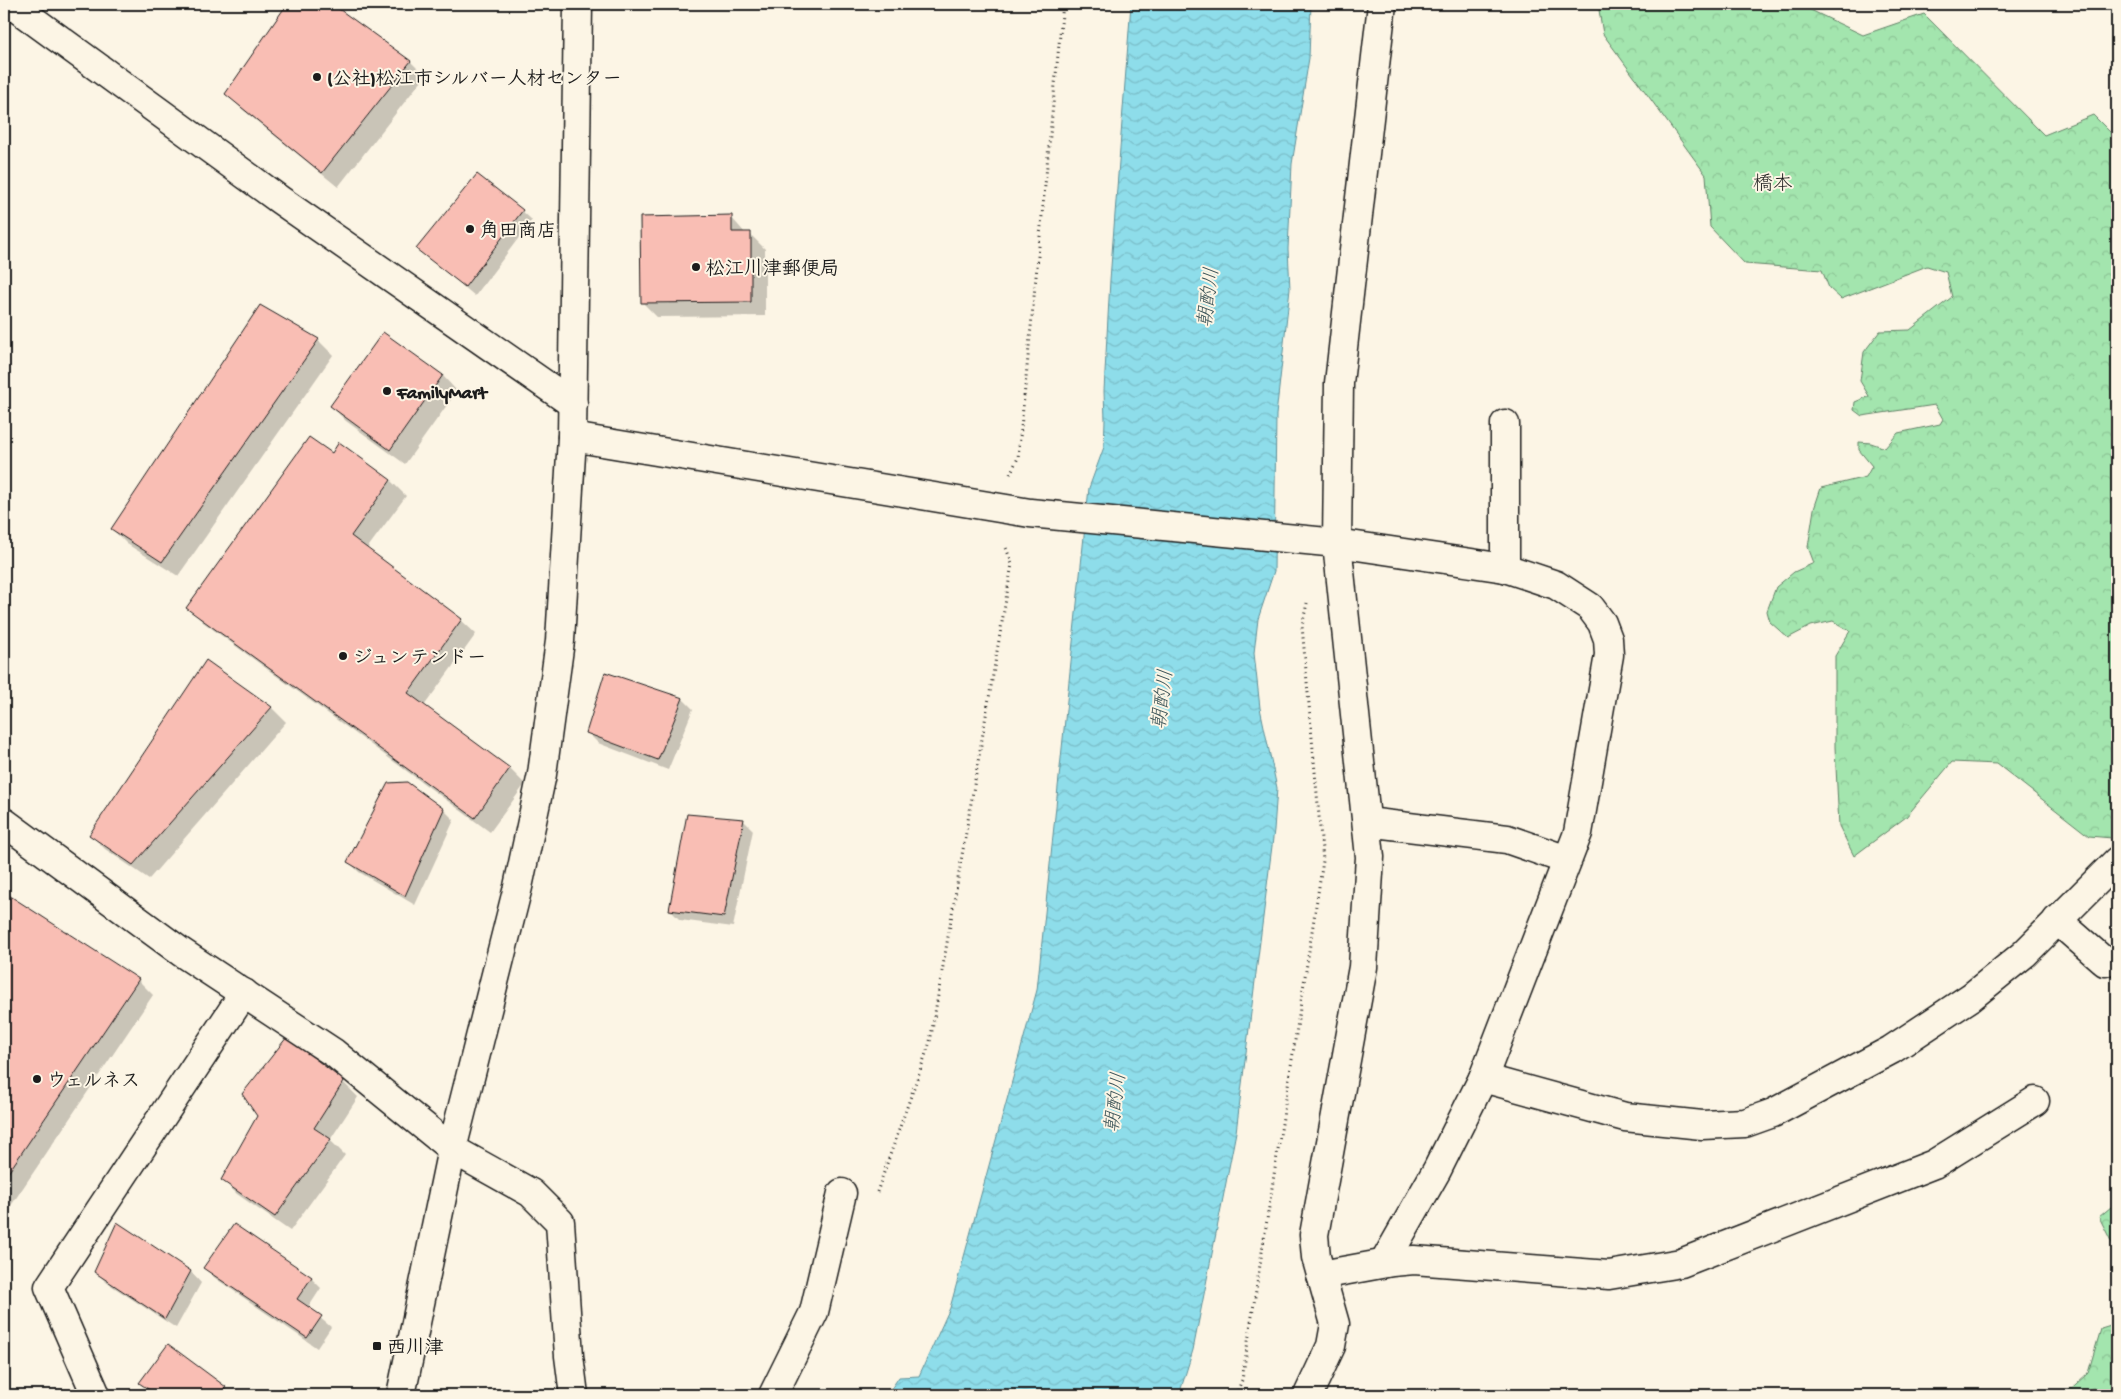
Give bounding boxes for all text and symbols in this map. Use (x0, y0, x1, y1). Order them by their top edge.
place label: (公社)松江市シルバー人材センター (327, 68, 622, 92)
marker: (公社)松江市シルバー人材センター (311, 71, 323, 83)
district label: 橋本 (1753, 173, 1793, 197)
place label: 角田商店 (480, 219, 556, 244)
marker: 角田商店 (464, 223, 476, 235)
place label: 松江川津郵便局 (706, 258, 839, 282)
marker: 松江川津郵便局 (690, 261, 702, 273)
water label: 朝酌川 (1194, 266, 1226, 329)
place label: FamilyMart (396, 383, 489, 406)
marker: FamilyMart (381, 385, 393, 397)
place label: ジュンテンドー (353, 648, 486, 671)
marker: ジュンテンドー (337, 650, 349, 662)
water label: 朝酌川 (1148, 668, 1180, 731)
place label: ウェルネス (47, 1071, 140, 1094)
water label: 朝酌川 (1101, 1071, 1133, 1134)
marker: ウェルネス (31, 1073, 43, 1085)
place label: 西川津 (387, 1337, 444, 1361)
marker: 西川津 (371, 1340, 383, 1352)

